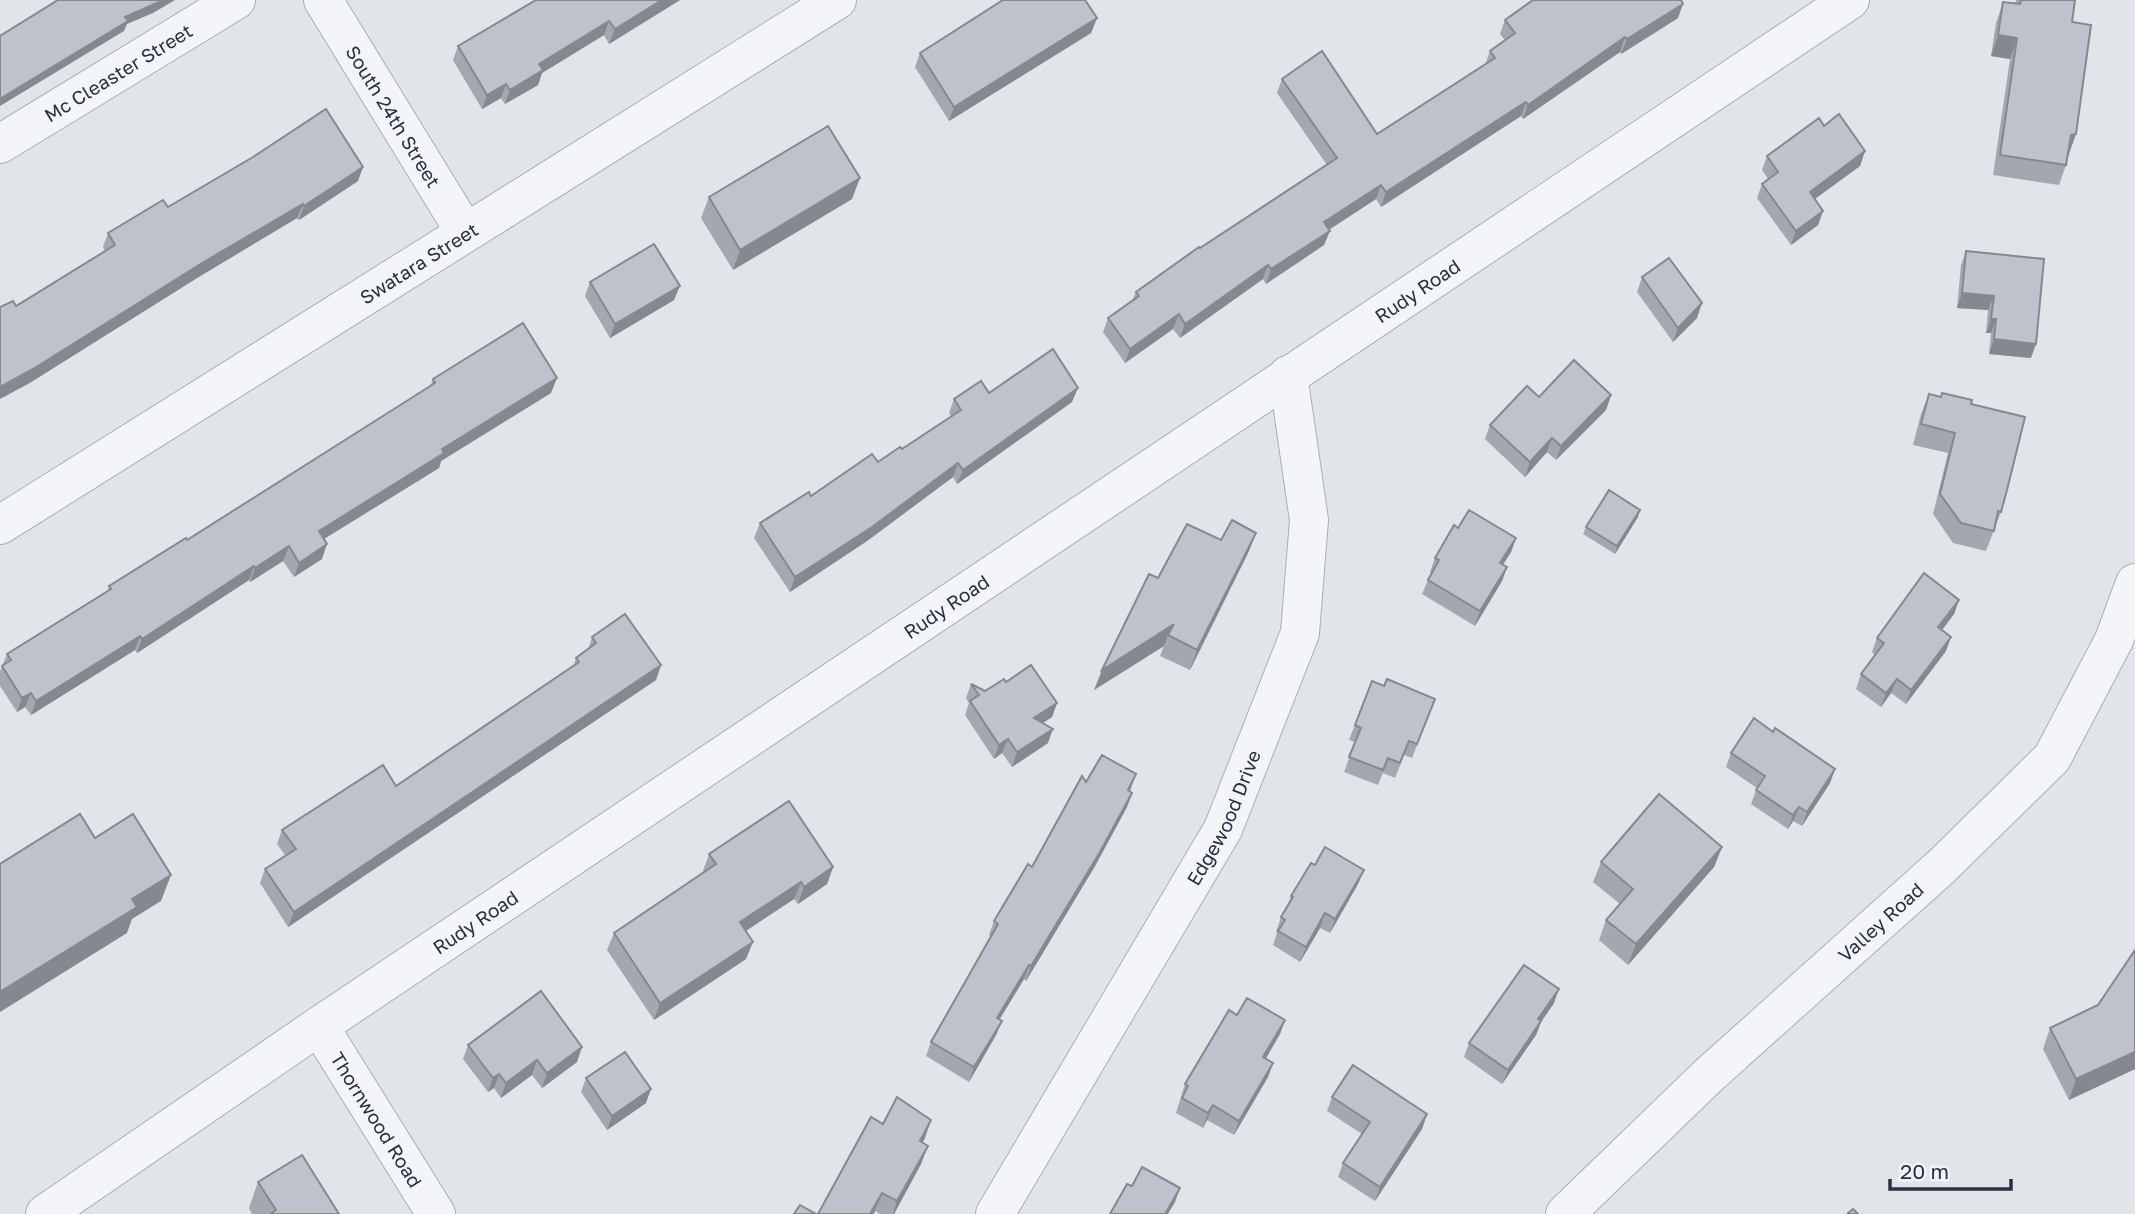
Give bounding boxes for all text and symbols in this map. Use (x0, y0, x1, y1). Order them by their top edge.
street label: Mc Cleaster Street (40, 18, 196, 126)
street label: South 24th Street (342, 41, 446, 191)
street label: Swatara Street (355, 217, 482, 308)
street label: Rudy Road (1370, 253, 1464, 327)
street label: Rudy Road (899, 569, 993, 643)
street label: Edgewood Drive (1181, 746, 1264, 889)
street label: Valley Road (1833, 877, 1928, 966)
street label: Rudy Road (428, 885, 522, 958)
street label: Thornwood Road (326, 1048, 428, 1191)
scale bar (1890, 1148, 2011, 1192)
text: 20 m (1900, 1158, 1949, 1184)

